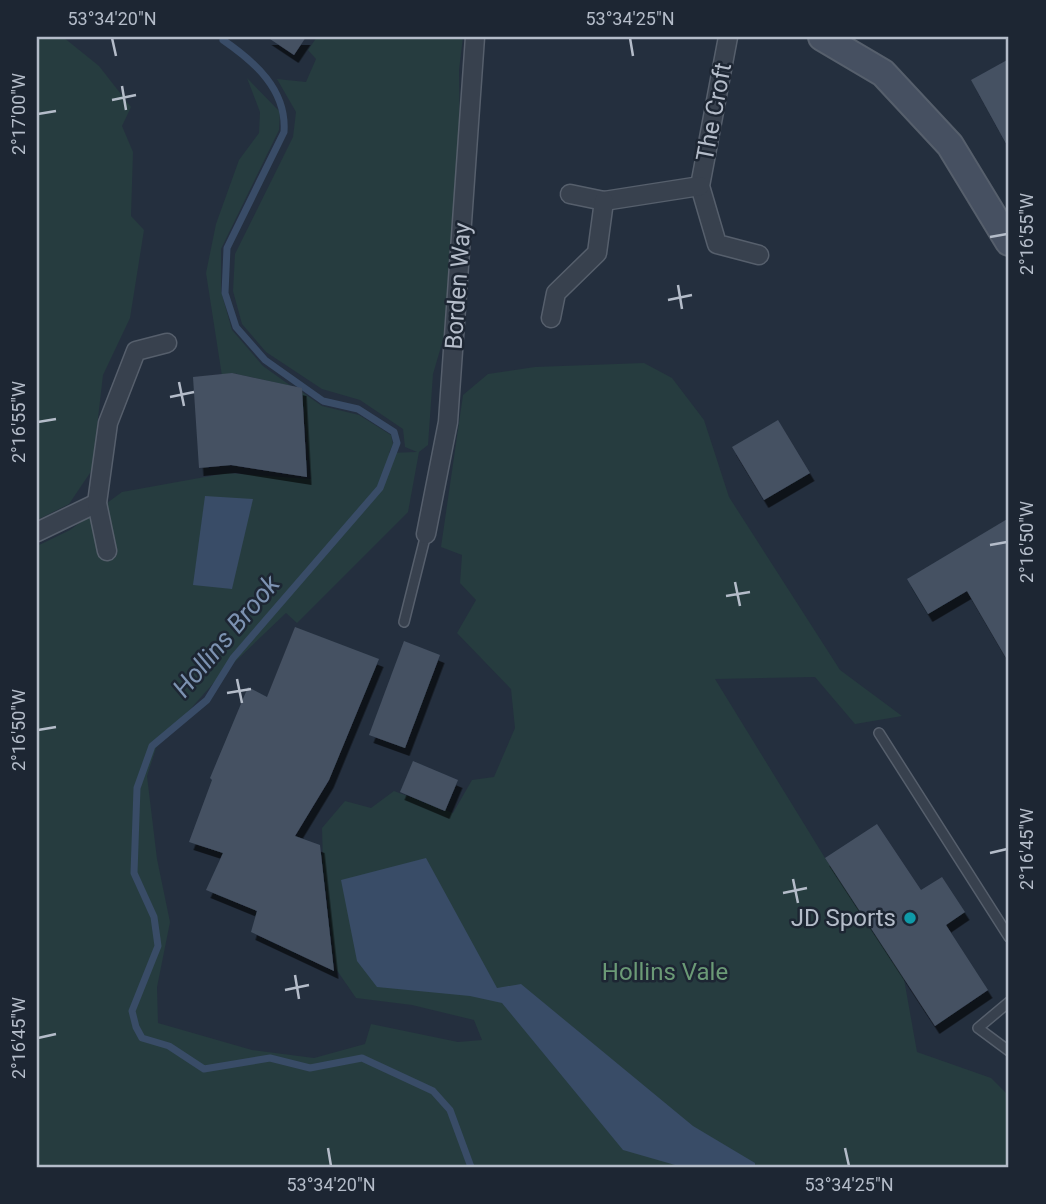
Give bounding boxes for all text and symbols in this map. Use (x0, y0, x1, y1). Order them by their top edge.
text: 53°34'20"N (67, 8, 157, 29)
text: 53°34'25"N (585, 8, 675, 29)
street label: The Croft (691, 60, 737, 164)
text: 2°17'00"W (8, 73, 29, 155)
text: 2°16'55"W (1016, 193, 1037, 275)
street label: Borden Way (440, 221, 476, 350)
text: 2°16'55"W (8, 381, 29, 463)
text: 2°16'50"W (1016, 501, 1037, 583)
water label: Hollins Brook (166, 568, 286, 703)
text: 2°16'50"W (8, 689, 29, 771)
text: 2°16'45"W (1016, 808, 1037, 890)
place label: JD Sports (791, 904, 896, 932)
marker: JD Sports (902, 910, 918, 926)
park label: Hollins Vale (602, 958, 728, 986)
text: 2°16'45"W (8, 997, 29, 1079)
text: 53°34'20"N (286, 1174, 376, 1195)
text: 53°34'25"N (804, 1174, 894, 1195)

